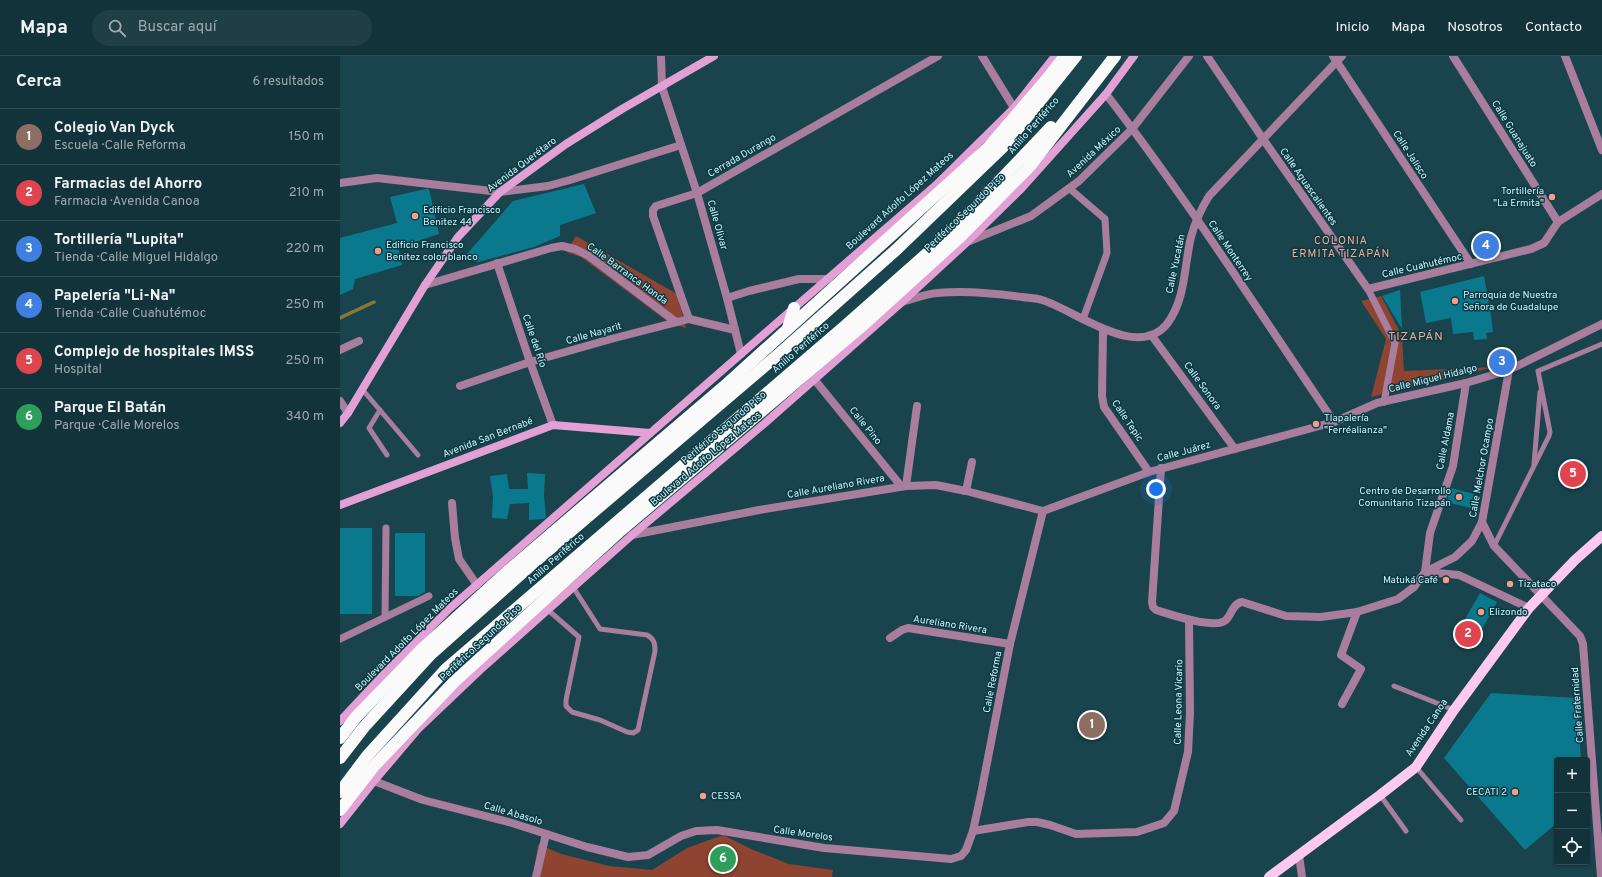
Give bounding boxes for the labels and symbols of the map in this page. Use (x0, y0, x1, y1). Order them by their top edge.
street label: Anillo Periférico (1006, 94, 1063, 157)
street label: Calle Guanajuato (1488, 98, 1540, 170)
street label: Avenida México (1064, 123, 1124, 181)
street label: Calle Jalisco (1389, 128, 1431, 182)
street label: Cerrada Durango (706, 131, 779, 181)
street label: Avenida Querétaro (485, 134, 560, 195)
street label: Calle Aguascalientes (1276, 146, 1340, 229)
street label: Boulevard Adolfo López Mateos (843, 149, 957, 253)
street label: Periférico Segundo Piso (922, 171, 1008, 255)
place label: Tortillería "La Ermita" (1493, 185, 1544, 210)
marker: Tortillería "La Ermita" (1547, 192, 1557, 202)
street label: Calle Olivar (704, 199, 730, 252)
place label: Edificio Francisco Benitez 44 (423, 204, 501, 229)
marker: Edificio Francisco Benitez 44 (410, 211, 420, 221)
street label: Calle Monterrey (1205, 218, 1255, 284)
pin: 4 (1473, 231, 1499, 261)
street label: Calle Yucatán (1163, 233, 1189, 295)
district label: COLONIA ERMITA TIZAPÁN (1292, 234, 1390, 261)
place label: Edificio Francisco Benitez color blanco (386, 239, 478, 264)
street label: Calle Barranca Honda (584, 240, 670, 308)
marker: Edificio Francisco Benitez color blanco (373, 246, 383, 256)
street label: Calle Cuahutémoc (1381, 250, 1463, 282)
place label: Parroquia de Nuestra Señora de Guadalupe (1463, 289, 1558, 314)
marker: Parroquia de Nuestra Señora de Guadalupe (1450, 296, 1460, 306)
street label: Calle del Río (519, 313, 549, 370)
street label: Anillo Periférico (770, 319, 833, 376)
street label: Calle Nayarit (565, 320, 624, 348)
district label: TIZAPÁN (1388, 329, 1444, 345)
pin: 3 (1489, 347, 1515, 377)
street label: Calle Sonora (1180, 359, 1224, 413)
street label: Calle Miguel Hidalgo (1387, 362, 1479, 396)
street label: Periférico Segundo Piso (679, 388, 770, 467)
street label: Calle Tepic (1108, 398, 1146, 444)
street label: Calle Pino (846, 404, 884, 448)
street label: Boulevard Adolfo López Mateos (648, 409, 764, 509)
street label: Calle Aldama (1434, 411, 1458, 471)
place label: Tlapalería "Ferréalianza" (1324, 412, 1387, 437)
street label: Avenida San Bernabé (441, 415, 535, 461)
street label: Calle Melchor Ocampo (1467, 417, 1497, 519)
marker: Tlapalería "Ferréalianza" (1311, 419, 1321, 429)
street label: Calle Juárez (1156, 439, 1212, 465)
pin: 5 (1560, 459, 1586, 489)
street label: Calle Aureliano Rivera (786, 472, 886, 502)
your location (1146, 479, 1166, 499)
place label: Centro de Desarrollo Comunitario Tizapán (1358, 485, 1451, 510)
marker: Centro de Desarrollo Comunitario Tizapán (1454, 492, 1464, 502)
street label: Anillo Periférico (525, 530, 588, 587)
place label: Matuká Café (1383, 574, 1438, 587)
marker: Matuká Café (1441, 575, 1451, 585)
place label: Tizataco (1518, 578, 1557, 591)
marker: Tizataco (1505, 579, 1515, 589)
street label: Boulevard Adolfo López Mateos (353, 585, 462, 694)
street label: Periférico Segundo Piso (437, 601, 525, 684)
place label: Elizondo (1489, 606, 1528, 619)
marker: Elizondo (1476, 607, 1486, 617)
street label: Aureliano Rivera (912, 613, 988, 637)
pin: 2 (1455, 619, 1481, 649)
street label: Calle Reforma (981, 650, 1005, 714)
street label: Calle Leona Vicario (1172, 659, 1186, 745)
street label: Calle Fraternidad (1569, 667, 1587, 743)
street label: Avenida Canoa (1403, 697, 1451, 759)
pin: 1 (1079, 710, 1105, 740)
place label: CECATI 2 (1466, 786, 1507, 799)
marker: CECATI 2 (1510, 787, 1520, 797)
place label: CESSA (711, 790, 742, 803)
marker: CESSA (698, 791, 708, 801)
street label: Calle Abasolo (482, 799, 544, 829)
street label: Calle Morelos (772, 823, 834, 845)
pin: 6 (710, 844, 736, 874)

